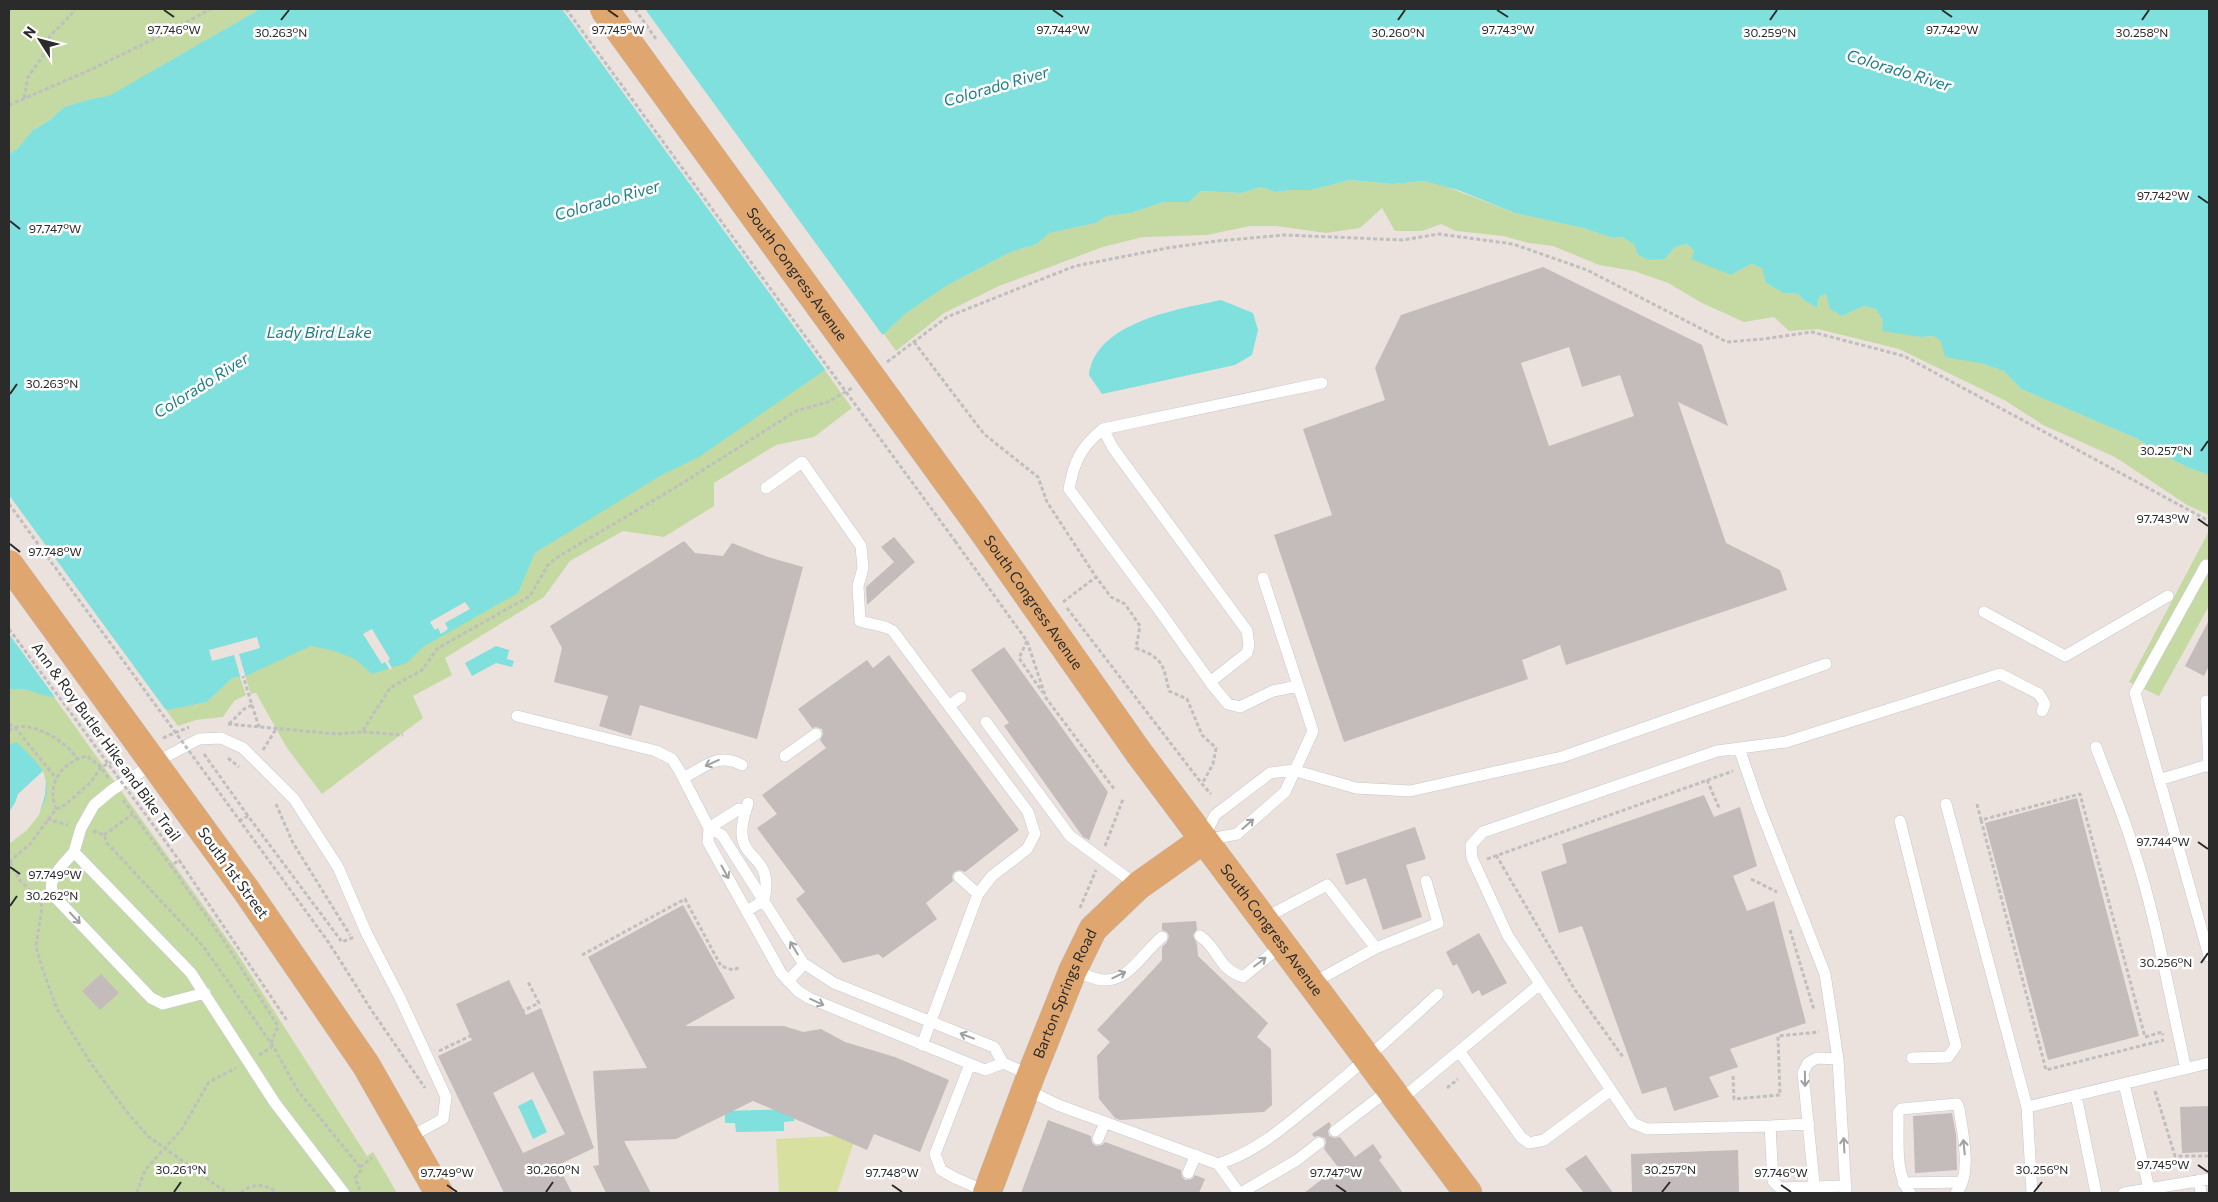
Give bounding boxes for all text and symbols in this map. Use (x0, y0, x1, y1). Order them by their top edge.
north arrow (15, 15, 65, 65)
text: 97.746°W (147, 22, 201, 36)
text: 97.745°W (591, 22, 645, 36)
text: 97.744°W (1036, 22, 1090, 36)
text: 97.743°W (1482, 22, 1535, 36)
text: 97.742°W (1926, 22, 1978, 36)
text: N (19, 23, 39, 41)
text: 30.263°N (255, 25, 307, 39)
text: 30.260°N (1371, 25, 1425, 39)
text: 30.259°N (1744, 25, 1796, 39)
text: 30.258°N (2116, 25, 2168, 39)
water label: Colorado River (1845, 45, 1954, 95)
water label: Colorado River (941, 61, 1051, 110)
water label: Colorado River (552, 175, 662, 224)
text: 97.742°W (2137, 188, 2189, 202)
street label: South Congress Avenue (743, 204, 852, 344)
text: 97.747°W (29, 221, 81, 235)
water label: Lady Bird Lake (266, 322, 372, 341)
water label: Colorado River (150, 347, 252, 421)
text: 30.263°N (26, 376, 78, 390)
text: 30.257°N (2140, 443, 2192, 457)
text: 97.743°W (2137, 511, 2190, 525)
street label: South Congress Avenue (981, 531, 1087, 673)
text: 97.748°W (28, 544, 82, 558)
street label: Ann & Roy Butler Hike and Bike Trail (29, 638, 185, 844)
one-way arrow (705, 759, 720, 769)
one-way arrow (1241, 818, 1254, 830)
street label: South 1st Street (195, 823, 273, 922)
text: 97.744°W (2136, 834, 2190, 848)
street label: South Congress Avenue (1217, 860, 1327, 999)
one-way arrow (720, 864, 730, 879)
text: 97.749°W (28, 867, 82, 881)
text: 30.262°N (26, 888, 78, 902)
one-way arrow (69, 912, 81, 925)
street label: Barton Springs Road (1029, 926, 1100, 1061)
one-way arrow (788, 942, 798, 956)
text: 30.256°N (2140, 955, 2192, 969)
one-way arrow (1253, 957, 1267, 967)
one-way arrow (1111, 970, 1126, 980)
one-way arrow (809, 998, 824, 1007)
one-way arrow (959, 1031, 975, 1040)
one-way arrow (1800, 1070, 1809, 1086)
one-way arrow (1839, 1137, 1848, 1153)
one-way arrow (1959, 1139, 1969, 1155)
text: 97.745°W (2136, 1157, 2190, 1171)
text: 30.261°N (155, 1162, 207, 1176)
text: 30.260°N (526, 1162, 580, 1176)
text: 30.257°N (1644, 1162, 1696, 1176)
text: 30.256°N (2016, 1162, 2068, 1176)
text: 97.749°W (420, 1165, 474, 1179)
text: 97.748°W (865, 1165, 919, 1179)
text: 97.747°W (1310, 1165, 1362, 1179)
text: 97.746°W (1754, 1165, 1808, 1179)

